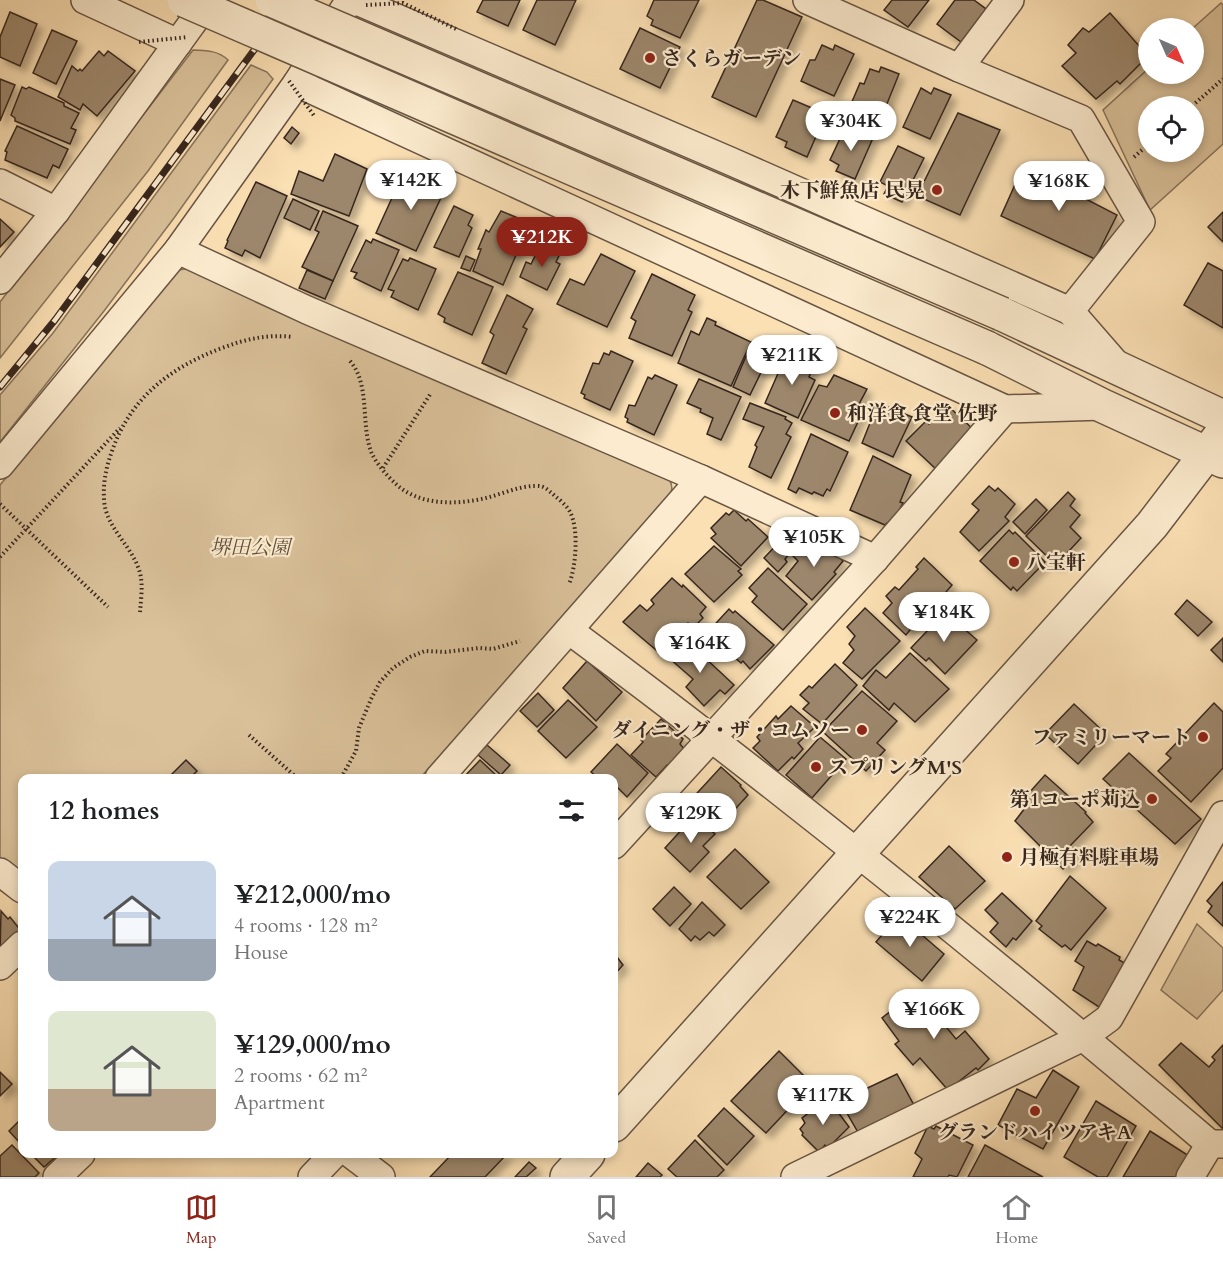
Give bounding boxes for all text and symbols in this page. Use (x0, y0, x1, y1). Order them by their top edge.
north arrow (1138, 18, 1204, 84)
map controls (1138, 18, 1204, 162)
place label: さくらガーデン (662, 45, 802, 72)
marker: さくらガーデン (643, 51, 657, 65)
button: locate (1138, 96, 1204, 162)
pin: ¥304K (809, 101, 893, 152)
text: ¥304K (820, 107, 882, 134)
pin: ¥142K (369, 160, 453, 211)
pin: ¥168K (1017, 161, 1101, 212)
text: ¥142K (380, 166, 442, 193)
text: ¥168K (1028, 167, 1090, 194)
place label: 木下鮮魚店 民晃 (780, 177, 925, 204)
marker: 木下鮮魚店 民晃 (930, 183, 944, 197)
pin: ¥212K (500, 217, 584, 268)
text: ¥212K (511, 223, 573, 250)
pin: ¥211K (750, 335, 834, 386)
text: ¥211K (761, 341, 823, 368)
place label: 和洋食 食堂 佐野 (847, 400, 998, 427)
marker: 和洋食 食堂 佐野 (828, 406, 842, 420)
pin: ¥105K (772, 517, 856, 568)
text: ¥105K (783, 523, 845, 550)
park label: 堺田公園 (210, 534, 293, 561)
place label: 八宝軒 (1026, 549, 1086, 576)
marker: 八宝軒 (1007, 555, 1021, 569)
pin: ¥184K (902, 592, 986, 643)
text: ¥184K (913, 598, 975, 625)
pin: ¥164K (658, 623, 742, 674)
text: ¥164K (669, 629, 731, 656)
place label: ダイニング・ザ・コムソー (612, 717, 850, 744)
marker: ダイニング・ザ・コムソー (855, 723, 869, 737)
place label: ファミリーマート (1031, 724, 1191, 751)
marker: ファミリーマート (1196, 730, 1210, 744)
place label: スプリングM'S (828, 754, 962, 781)
marker: スプリングM'S (809, 760, 823, 774)
place label: 第1コーポ苅込 (1010, 786, 1140, 813)
marker: 第1コーポ苅込 (1145, 792, 1159, 806)
text: 12 homes (48, 793, 159, 828)
pin: ¥129K (649, 793, 733, 844)
icon: filters (555, 794, 588, 827)
text: ¥129K (660, 799, 722, 826)
place label: 月極有料駐車場 (1019, 844, 1159, 871)
marker: 月極有料駐車場 (1000, 850, 1014, 864)
text: ¥212,000/mo (234, 877, 391, 912)
icon: home (96, 885, 168, 957)
pin: ¥224K (868, 897, 952, 948)
text: ¥224K (879, 903, 941, 930)
text: 4 rooms · 128 m² (234, 912, 378, 939)
text: House (234, 939, 288, 966)
pin: ¥166K (892, 989, 976, 1040)
text: ¥166K (903, 995, 965, 1022)
text: ¥129,000/mo (234, 1027, 391, 1062)
icon: home (96, 1035, 168, 1107)
text: 2 rooms · 62 m² (234, 1062, 367, 1089)
pin: ¥117K (781, 1075, 865, 1126)
text: ¥117K (792, 1081, 854, 1108)
text: Apartment (234, 1089, 325, 1116)
marker: グランドハイツアキA (1028, 1104, 1042, 1118)
place label: グランドハイツアキA (938, 1119, 1132, 1146)
tab: Map (185, 1191, 218, 1249)
tab: Saved (587, 1191, 626, 1249)
tab: Home (995, 1191, 1038, 1249)

